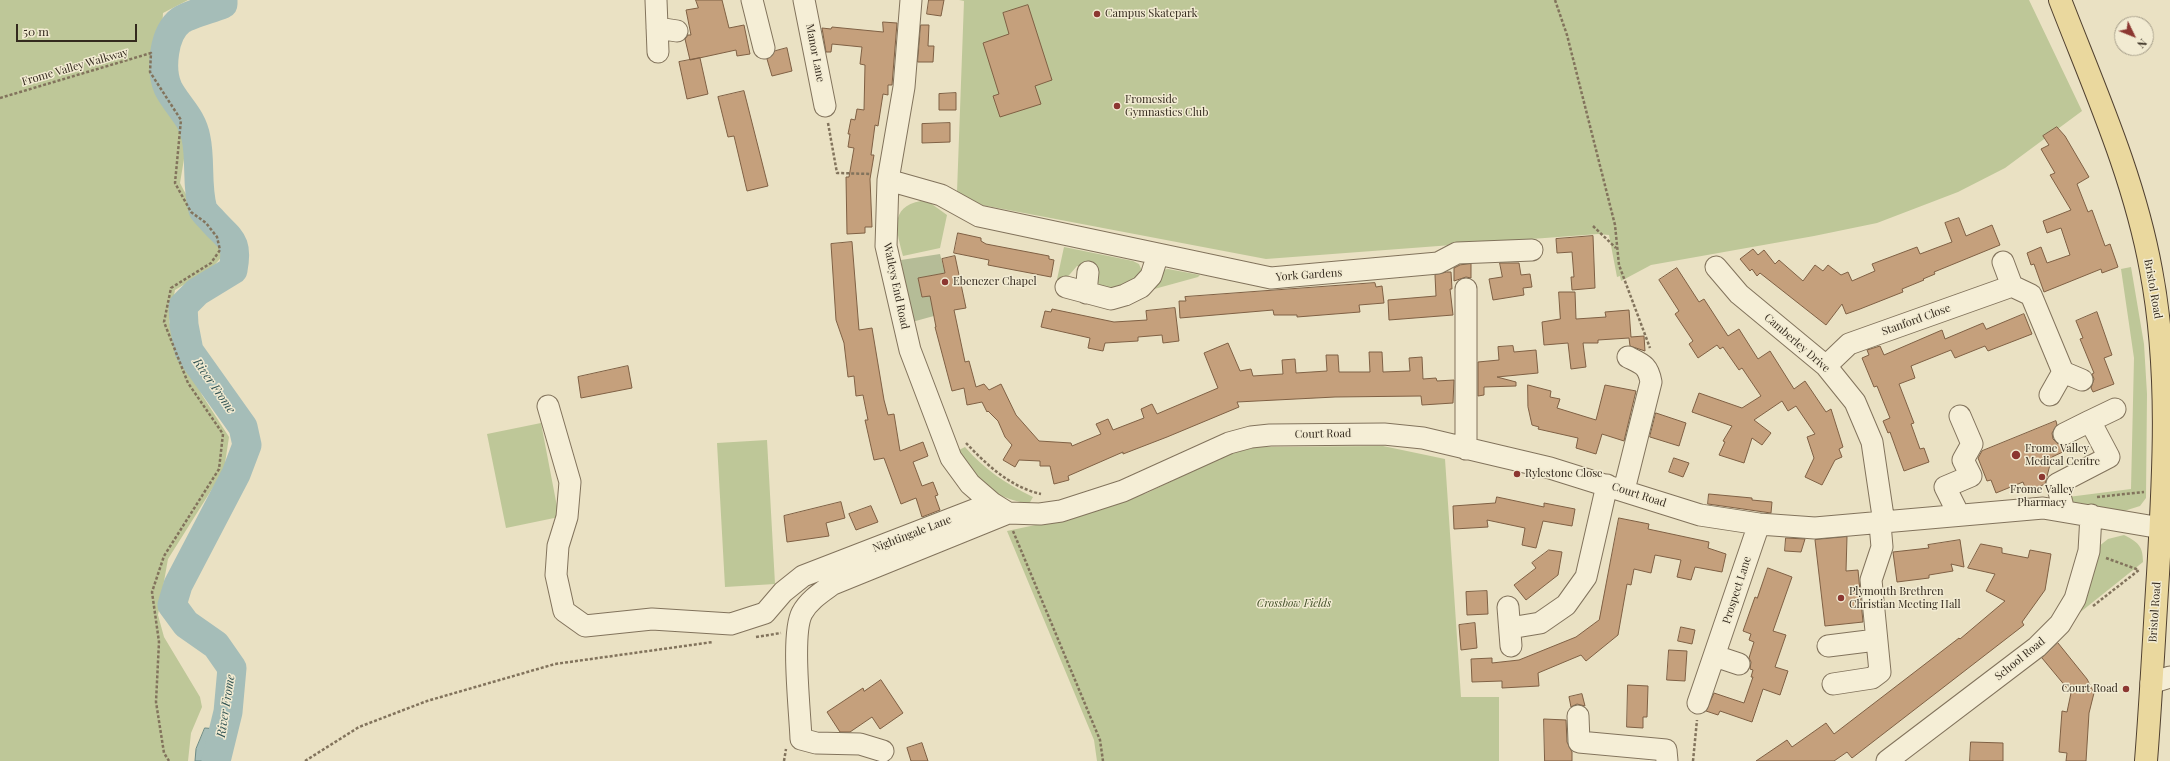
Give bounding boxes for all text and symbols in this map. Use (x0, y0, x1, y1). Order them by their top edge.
place label: Campus Skatepark (1105, 7, 1198, 21)
marker: Campus Skatepark (1092, 9, 1102, 19)
scale bar (18, 16, 139, 42)
north arrow (2114, 16, 2154, 56)
text: 50 m (23, 23, 49, 39)
street label: Manor Lane (803, 23, 827, 83)
text: N (2134, 36, 2151, 52)
street label: Frome Valley Walkway (20, 45, 130, 89)
place label: Fromeside Gymnastics Club (1125, 93, 1208, 119)
marker: Fromeside Gymnastics Club (1112, 101, 1122, 111)
street label: Watleys End Road (880, 242, 912, 330)
street label: Bristol Road (2141, 258, 2165, 320)
street label: York Gardens (1275, 266, 1343, 284)
place label: Ebenezer Chapel (953, 275, 1037, 289)
marker: Ebenezer Chapel (940, 277, 950, 287)
street label: Stanford Close (1880, 301, 1952, 339)
street label: Camberley Drive (1761, 311, 1833, 375)
water label: River Frome (190, 356, 238, 416)
street label: Court Road (1295, 427, 1351, 441)
place label: Frome Valley Medical Centre (2025, 442, 2100, 468)
marker: Frome Valley Medical Centre (2010, 449, 2022, 461)
place label: Rylestone Close (1525, 467, 1603, 481)
marker: Rylestone Close (1512, 469, 1522, 479)
marker: Frome Valley Pharmacy (2037, 472, 2047, 482)
street label: Court Road (1610, 480, 1668, 510)
place label: Frome Valley Pharmacy (2010, 483, 2074, 509)
street label: Nightingale Lane (871, 513, 953, 555)
street label: Prospect Lane (1720, 555, 1754, 625)
street label: Bristol Road (2146, 581, 2164, 643)
place label: Plymouth Brethren Christian Meeting Hall (1849, 585, 1961, 611)
marker: Plymouth Brethren Christian Meeting Hall (1836, 593, 1846, 603)
park label: Crossbow Fields (1257, 597, 1331, 611)
street label: School Road (1992, 635, 2048, 683)
water label: River Frome (214, 673, 238, 739)
place label: Court Road (2061, 682, 2118, 696)
marker: Court Road (2121, 684, 2131, 694)

